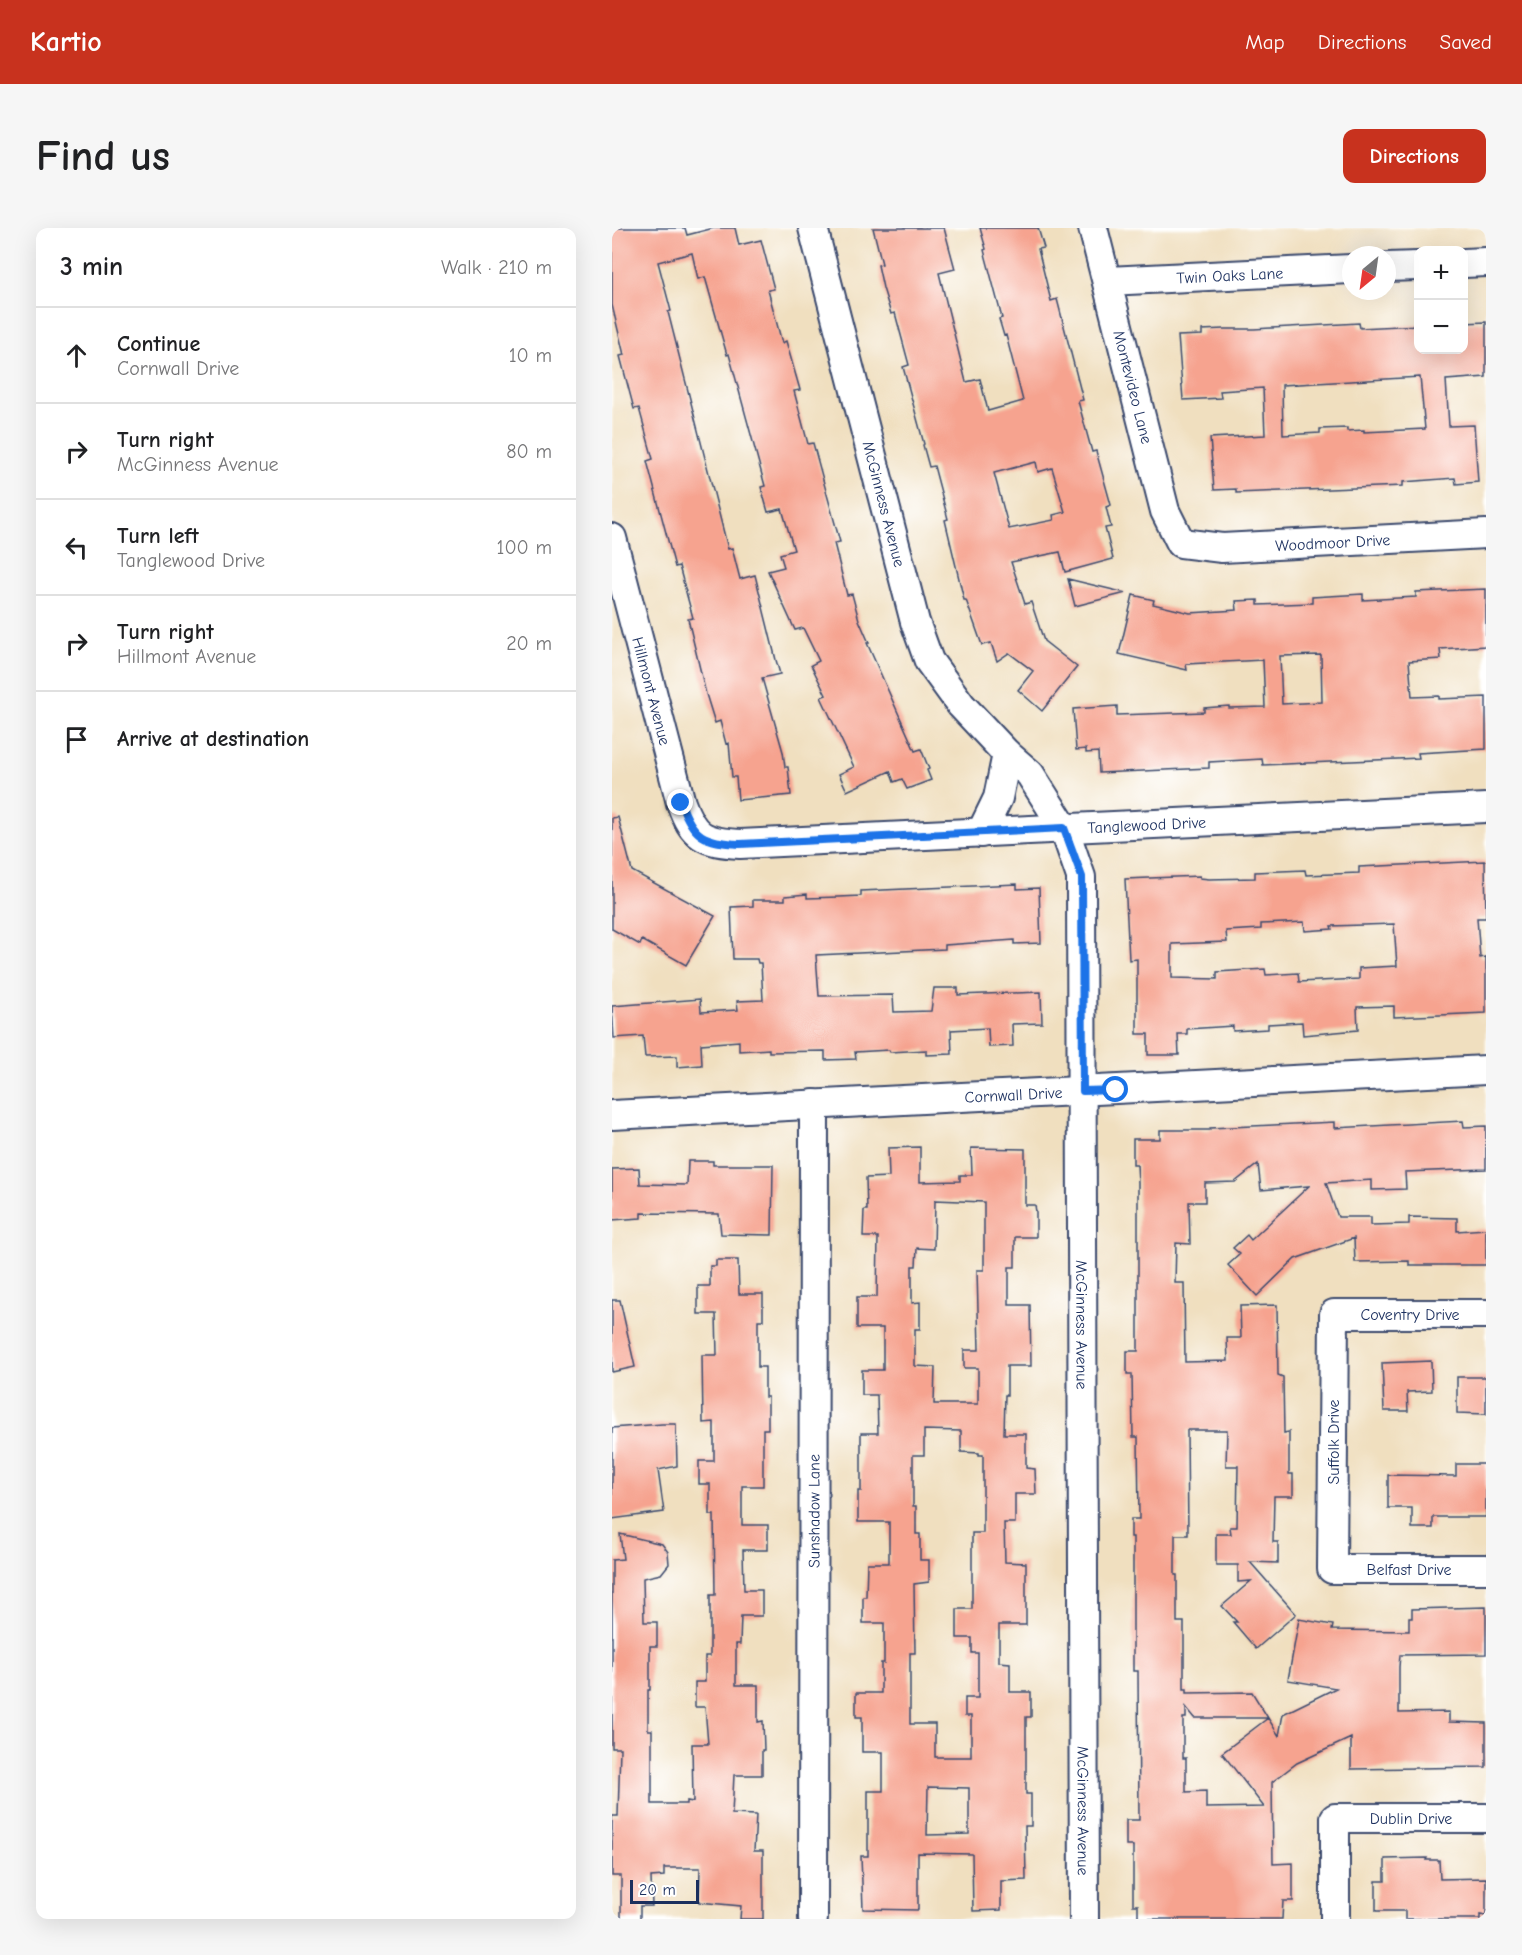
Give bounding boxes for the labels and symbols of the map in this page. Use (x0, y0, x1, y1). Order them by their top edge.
north arrow (1342, 246, 1396, 300)
street label: Twin Oaks Lane (1176, 264, 1284, 288)
street label: Montevideo Lane (1109, 329, 1156, 446)
street label: McGinness Avenue (859, 439, 908, 569)
street label: Woodmoor Drive (1275, 531, 1391, 555)
street label: Hillmont Avenue (628, 635, 674, 747)
route end (667, 789, 693, 815)
street label: Tanglewood Drive (1087, 814, 1206, 837)
route start (1102, 1076, 1128, 1102)
street label: Cornwall Drive (964, 1084, 1063, 1107)
street label: McGinness Avenue (1072, 1260, 1090, 1390)
street label: Coventry Drive (1360, 1306, 1460, 1324)
street label: Suffolk Drive (1325, 1399, 1343, 1485)
street label: Sunshadow Lane (805, 1454, 824, 1568)
street label: Belfast Drive (1366, 1561, 1451, 1579)
street label: McGinness Avenue (1074, 1746, 1092, 1876)
street label: Dublin Drive (1370, 1810, 1452, 1828)
scale bar (630, 1877, 699, 1904)

